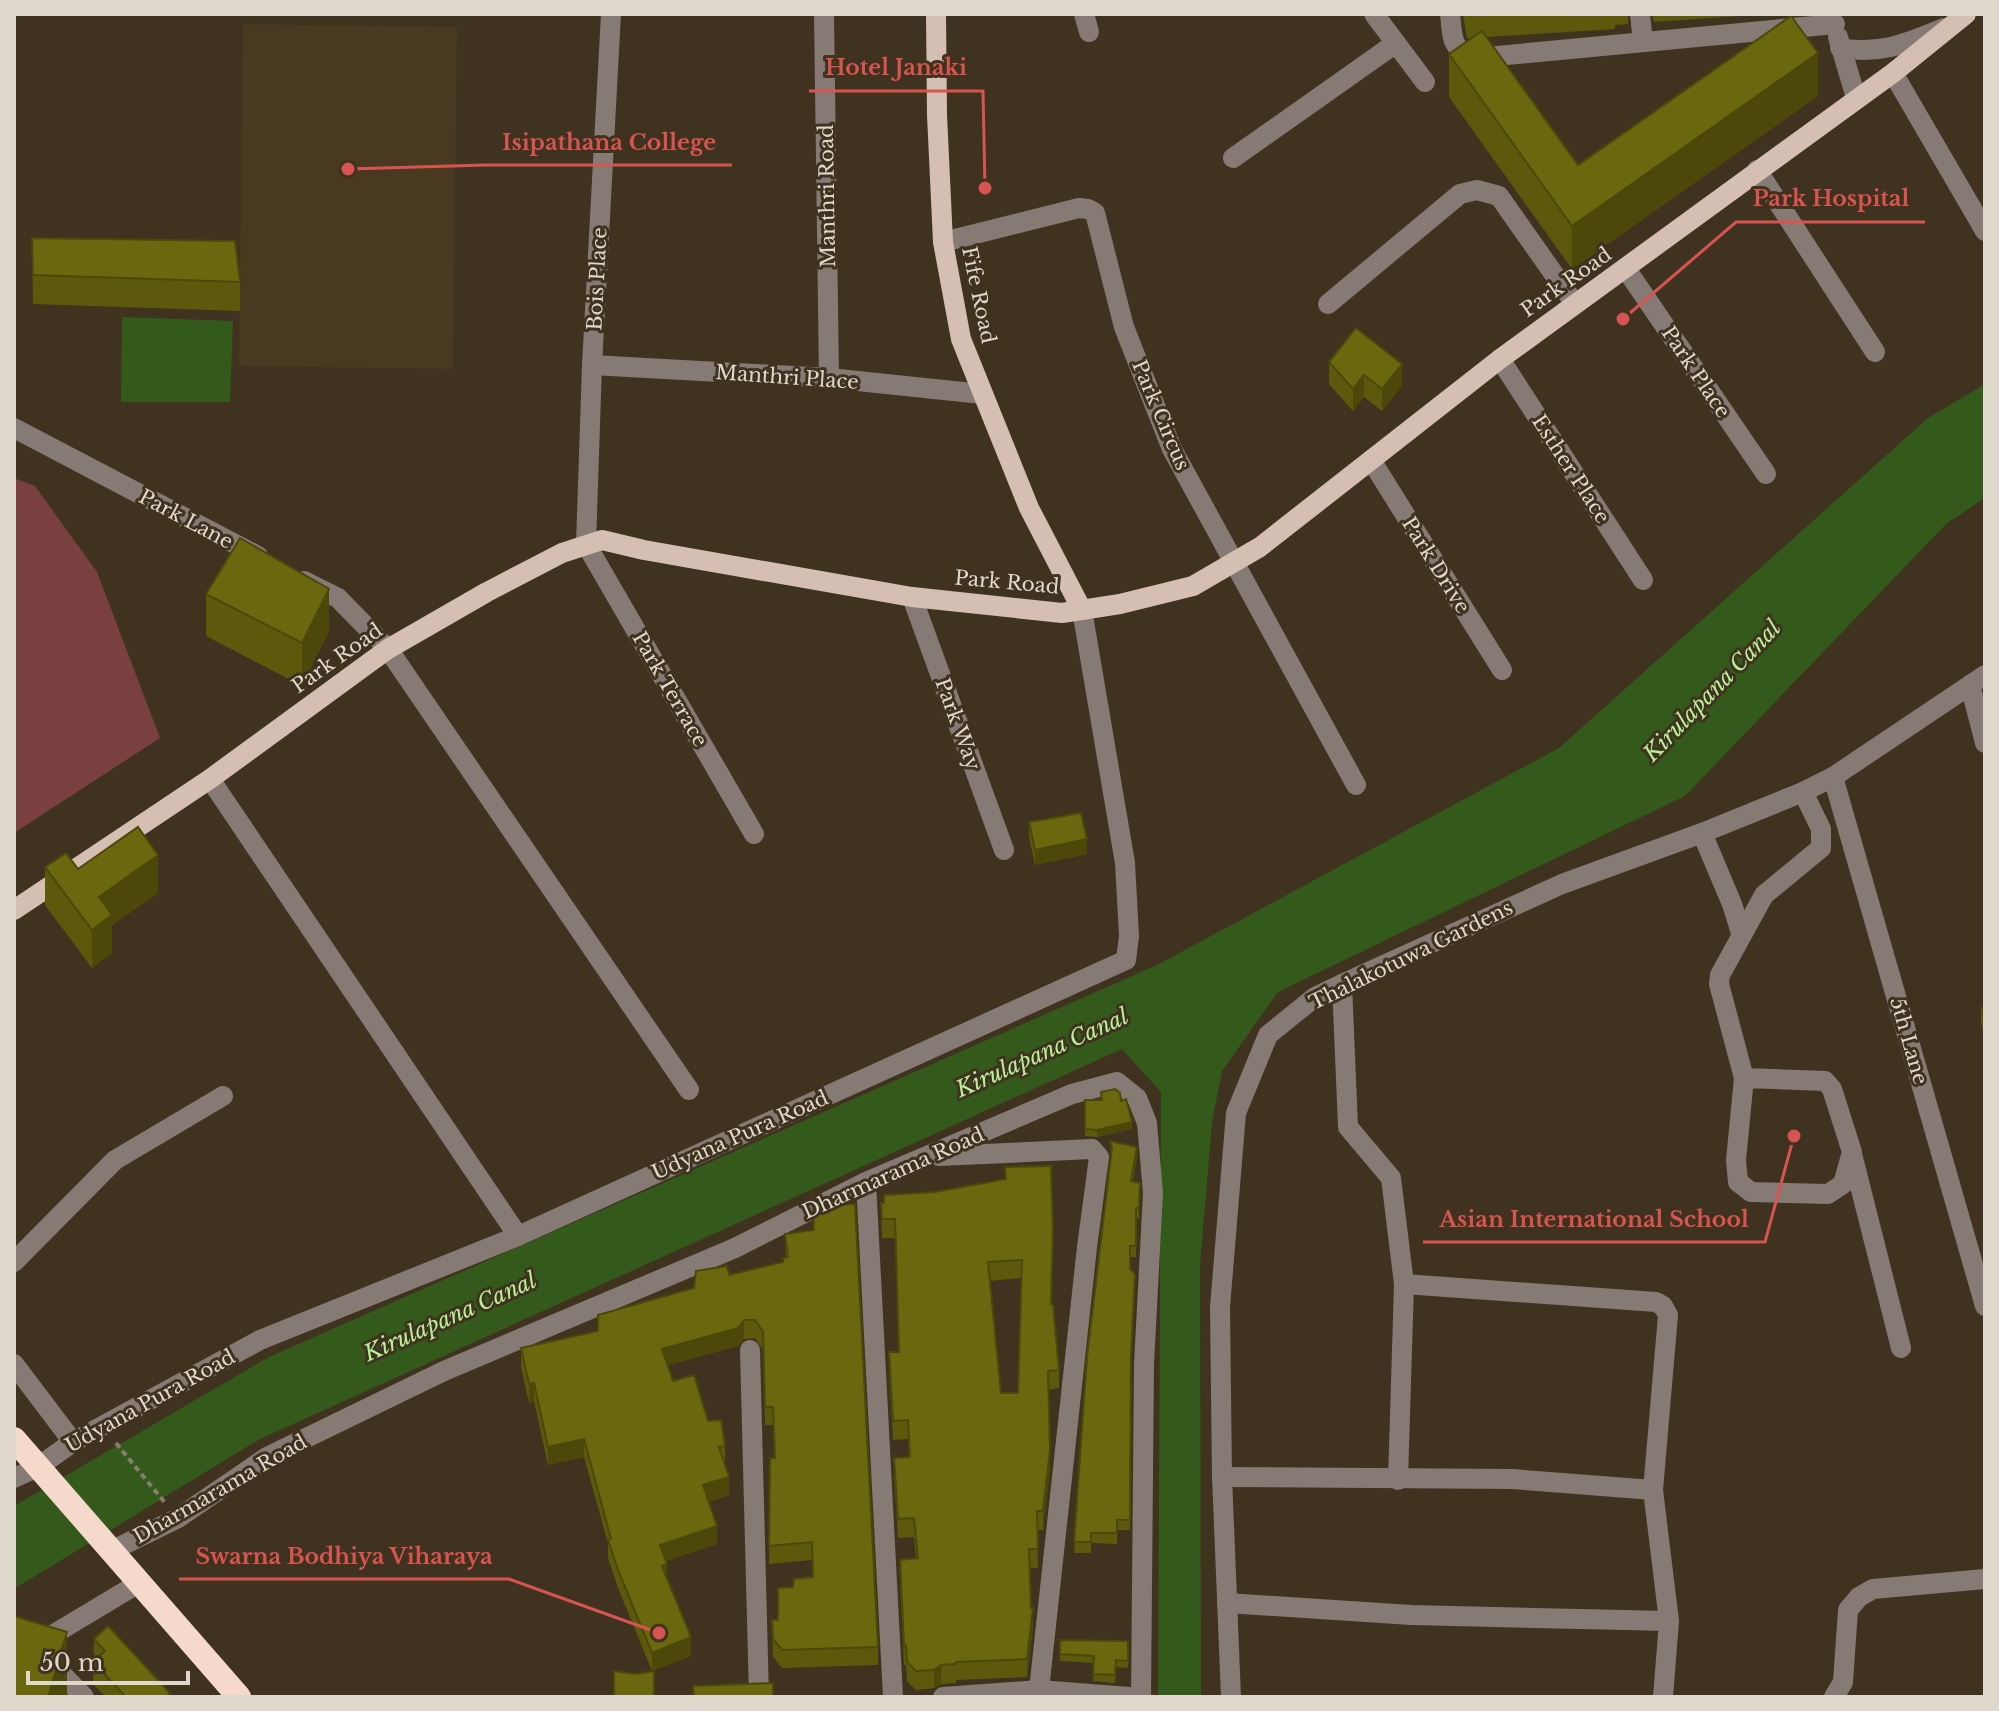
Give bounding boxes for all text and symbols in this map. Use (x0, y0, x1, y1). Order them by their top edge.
callout: Hotel Janaki (809, 45, 983, 91)
text: Hotel Janaki (825, 54, 967, 81)
callout: Isipathana College (486, 119, 732, 165)
street label: Manthri Road (814, 124, 840, 268)
text: Isipathana College (502, 129, 716, 156)
callout: Park Hospital (1736, 176, 1925, 222)
text: Park Hospital (1753, 185, 1909, 212)
street label: Bois Place (582, 227, 612, 331)
street label: Park Road (1516, 242, 1616, 322)
street label: Fife Road (957, 244, 1001, 346)
street label: Park Place (1657, 322, 1735, 422)
street label: Park Circus (1127, 356, 1195, 474)
street label: Manthri Place (715, 360, 859, 394)
street label: Esther Place (1527, 410, 1615, 528)
street label: Park Lane (135, 484, 237, 554)
street label: Park Drive (1397, 512, 1475, 618)
street label: Park Road (954, 565, 1060, 599)
water label: Kirulapana Canal (1637, 615, 1786, 768)
street label: Park Road (287, 618, 387, 698)
street label: Park Terrace (627, 627, 713, 751)
street label: Park Way (930, 675, 986, 774)
street label: Thalakotuwa Gardens (1305, 895, 1517, 1015)
street label: 5th Lane (1885, 995, 1933, 1087)
water label: Kirulapana Canal (951, 1003, 1133, 1104)
street label: Udyana Pura Road (648, 1085, 832, 1185)
street label: Dharmarama Road (798, 1122, 988, 1224)
callout: Asian International School (1423, 1196, 1765, 1242)
text: Asian International School (1438, 1206, 1749, 1233)
water label: Kirulapana Canal (359, 1267, 541, 1368)
street label: Udyana Pura Road (61, 1344, 239, 1458)
street label: Dharmarama Road (129, 1430, 311, 1548)
callout: Swarna Bodhiya Viharaya (179, 1533, 509, 1579)
text: Swarna Bodhiya Viharaya (195, 1543, 493, 1570)
scale bar (28, 1635, 188, 1685)
text: 50 m (40, 1648, 104, 1677)

